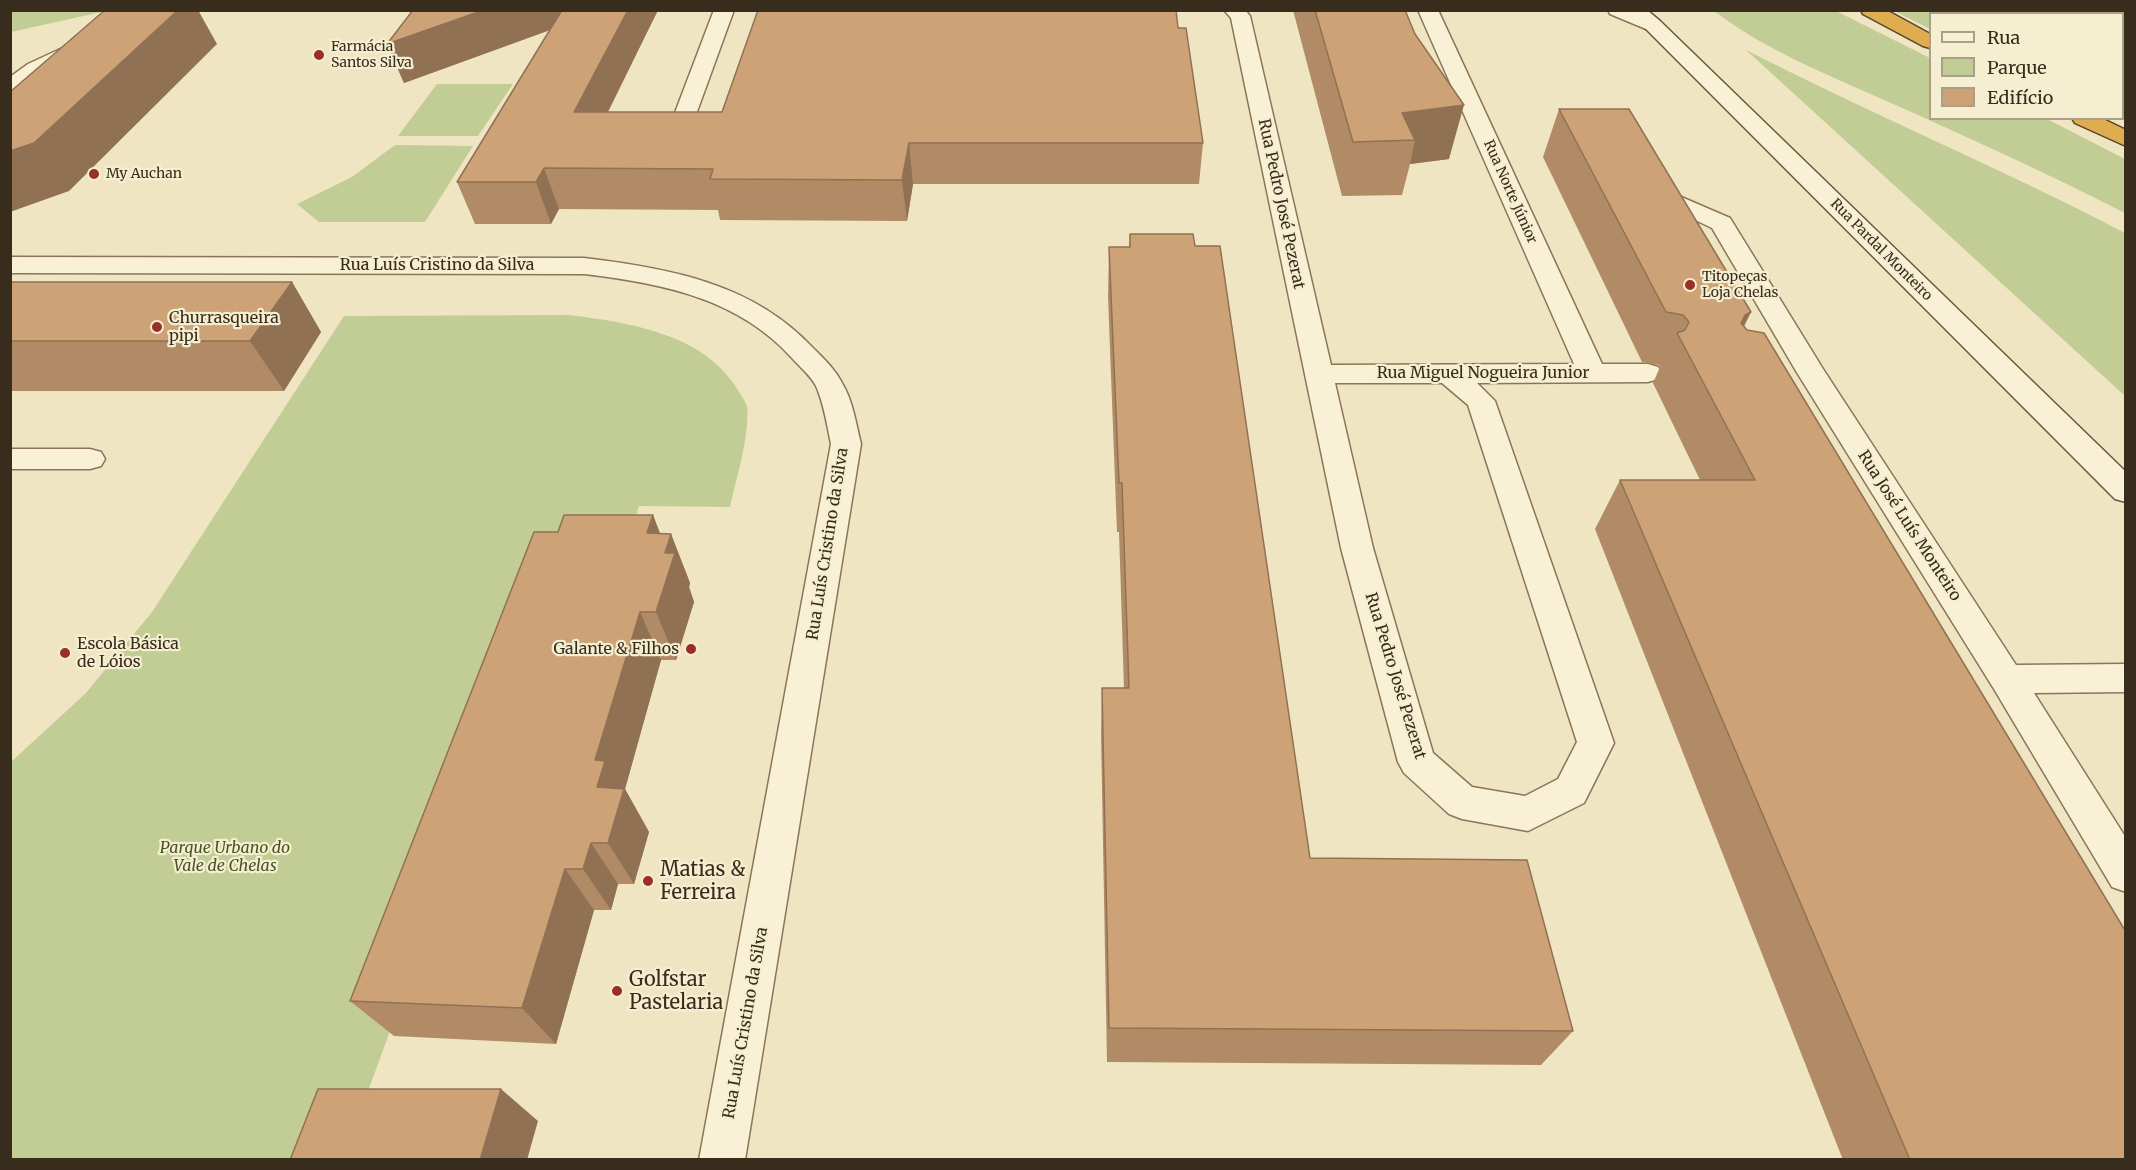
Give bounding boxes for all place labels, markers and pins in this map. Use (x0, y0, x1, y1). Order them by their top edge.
place label: Farmácia Santos Silva (331, 39, 412, 72)
marker: Farmácia Santos Silva (312, 48, 326, 62)
place label: My Auchan (106, 166, 182, 182)
marker: My Auchan (87, 167, 101, 181)
place label: Titopeças Loja Chelas (1702, 269, 1778, 302)
marker: Titopeças Loja Chelas (1683, 278, 1697, 292)
place label: Churrasqueira pipi (169, 308, 279, 346)
marker: Churrasqueira pipi (150, 320, 164, 334)
place label: Escola Básica de Lóios (77, 634, 179, 672)
place label: Galante & Filhos (553, 639, 679, 659)
marker: Galante & Filhos (684, 642, 698, 656)
marker: Escola Básica de Lóios (58, 646, 72, 660)
place label: Matias & Ferreira (660, 858, 745, 905)
marker: Matias & Ferreira (641, 874, 655, 888)
place label: Golfstar Pastelaria (629, 968, 723, 1015)
marker: Golfstar Pastelaria (610, 984, 624, 998)

